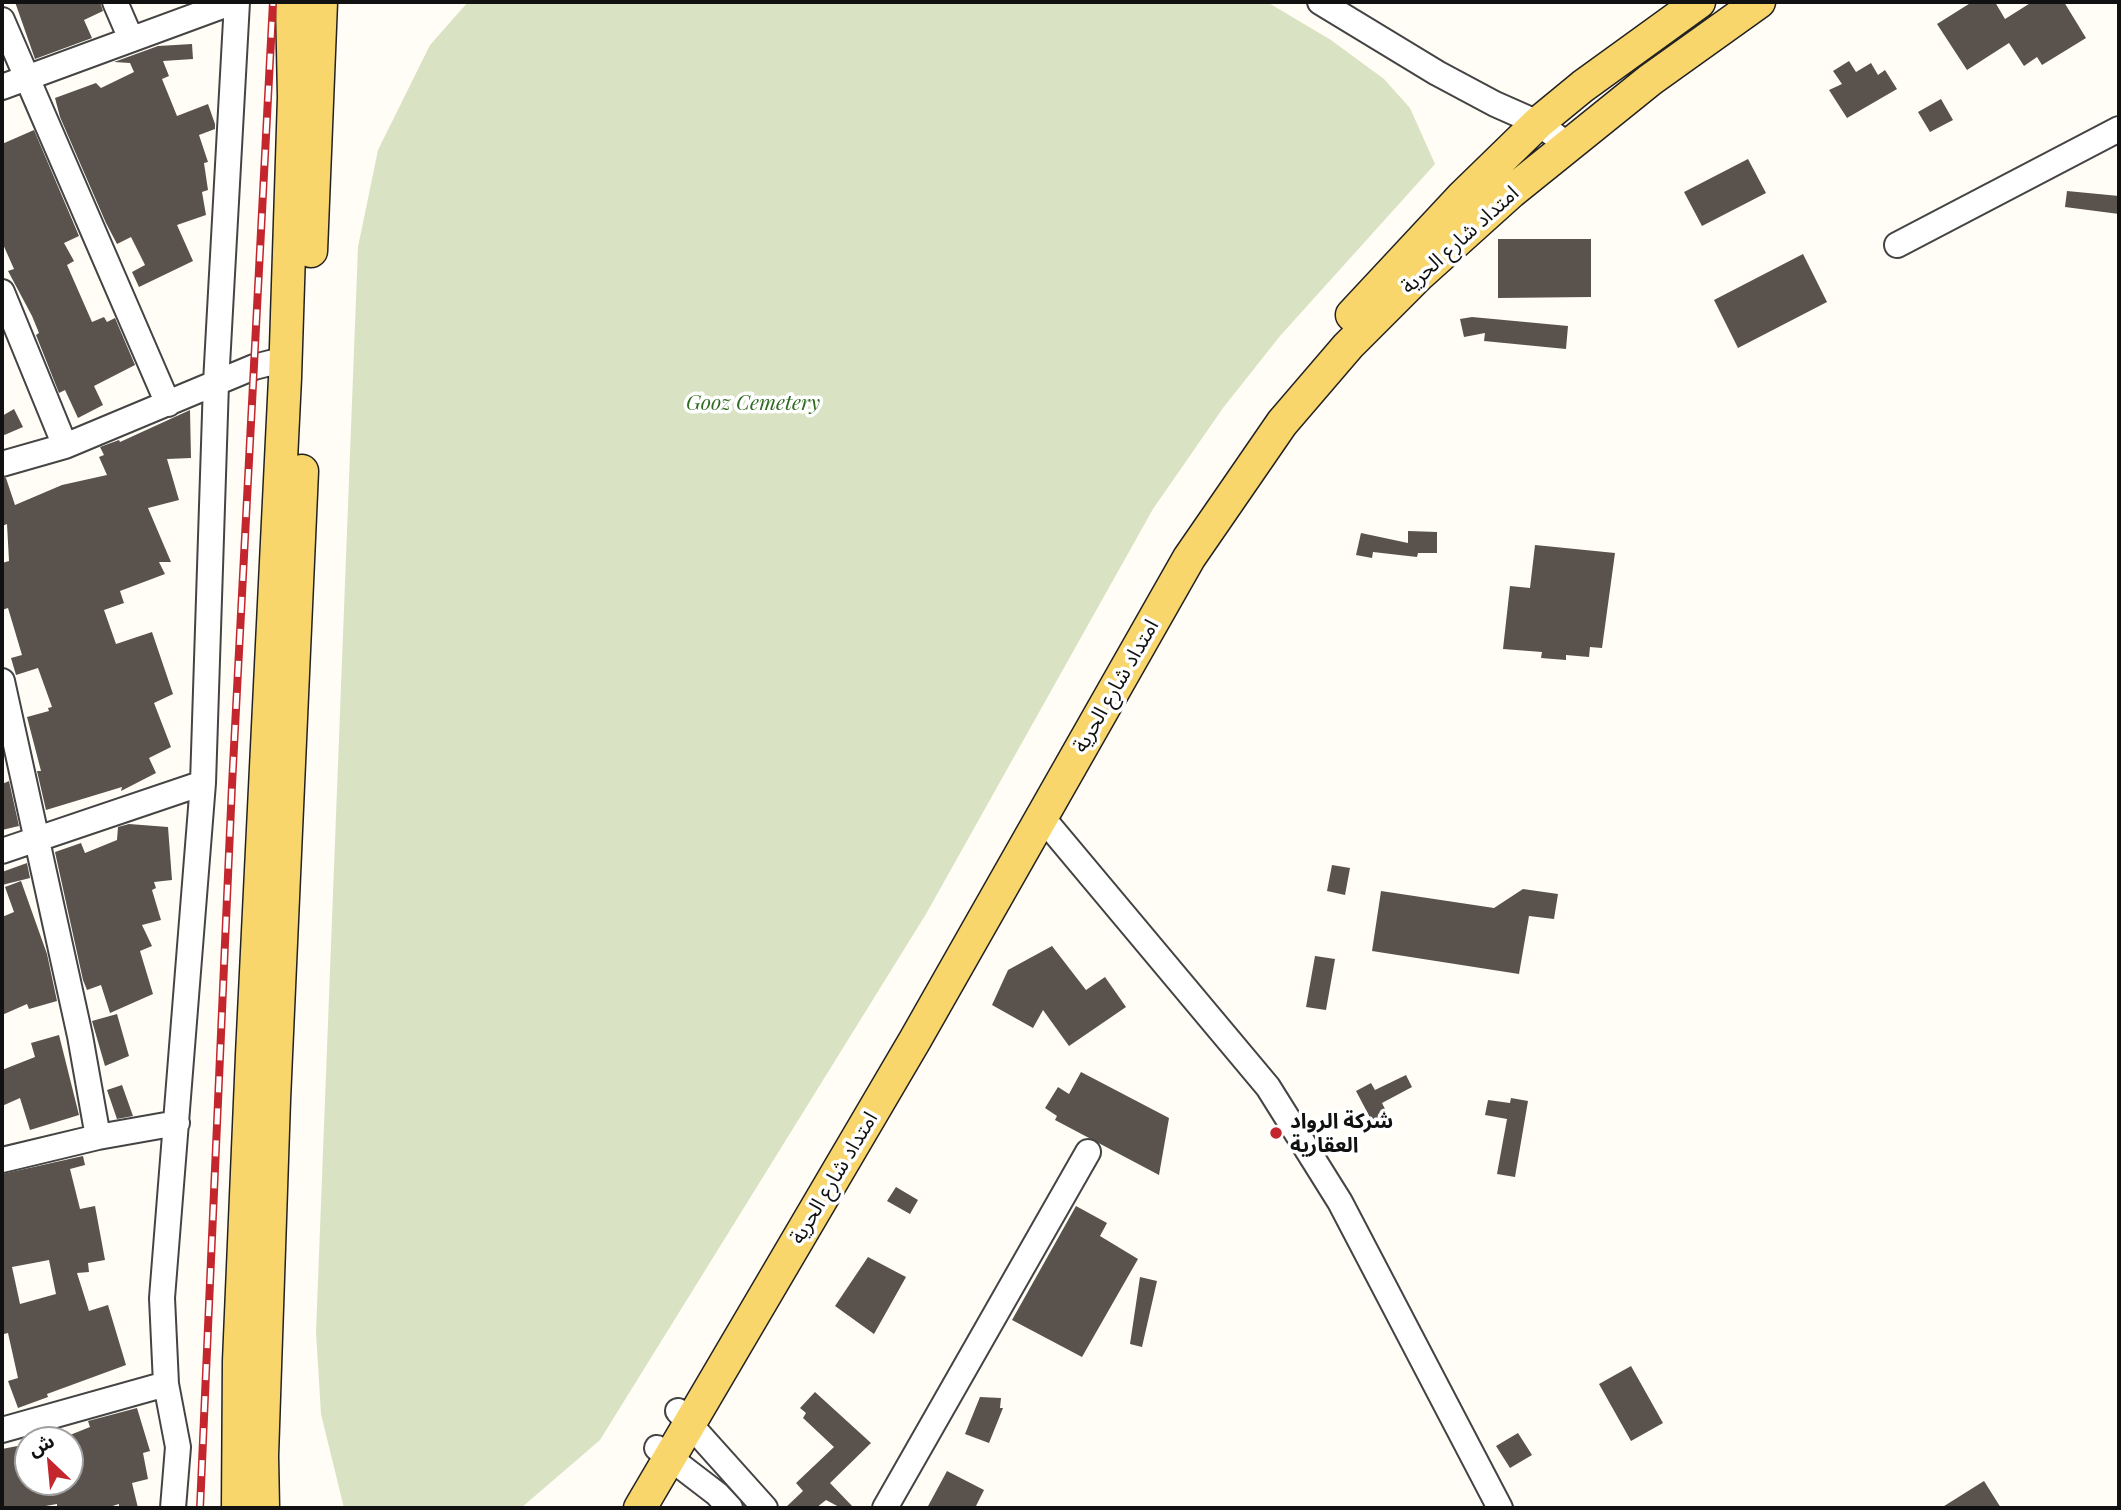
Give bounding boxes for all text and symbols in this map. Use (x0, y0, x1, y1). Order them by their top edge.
street label: امتداد شارع الحرية (1396, 181, 1524, 299)
park label: Gooz Cemetery (686, 390, 820, 416)
street label: امتداد شارع الحرية (1068, 615, 1164, 757)
street label: امتداد شارع الحرية (785, 1107, 883, 1249)
place label: شركة الرواد العقارية (1290, 1108, 1393, 1158)
marker: شركة الرواد العقارية (1268, 1125, 1284, 1141)
north arrow (14, 1426, 84, 1496)
text: ش (23, 1427, 58, 1461)

